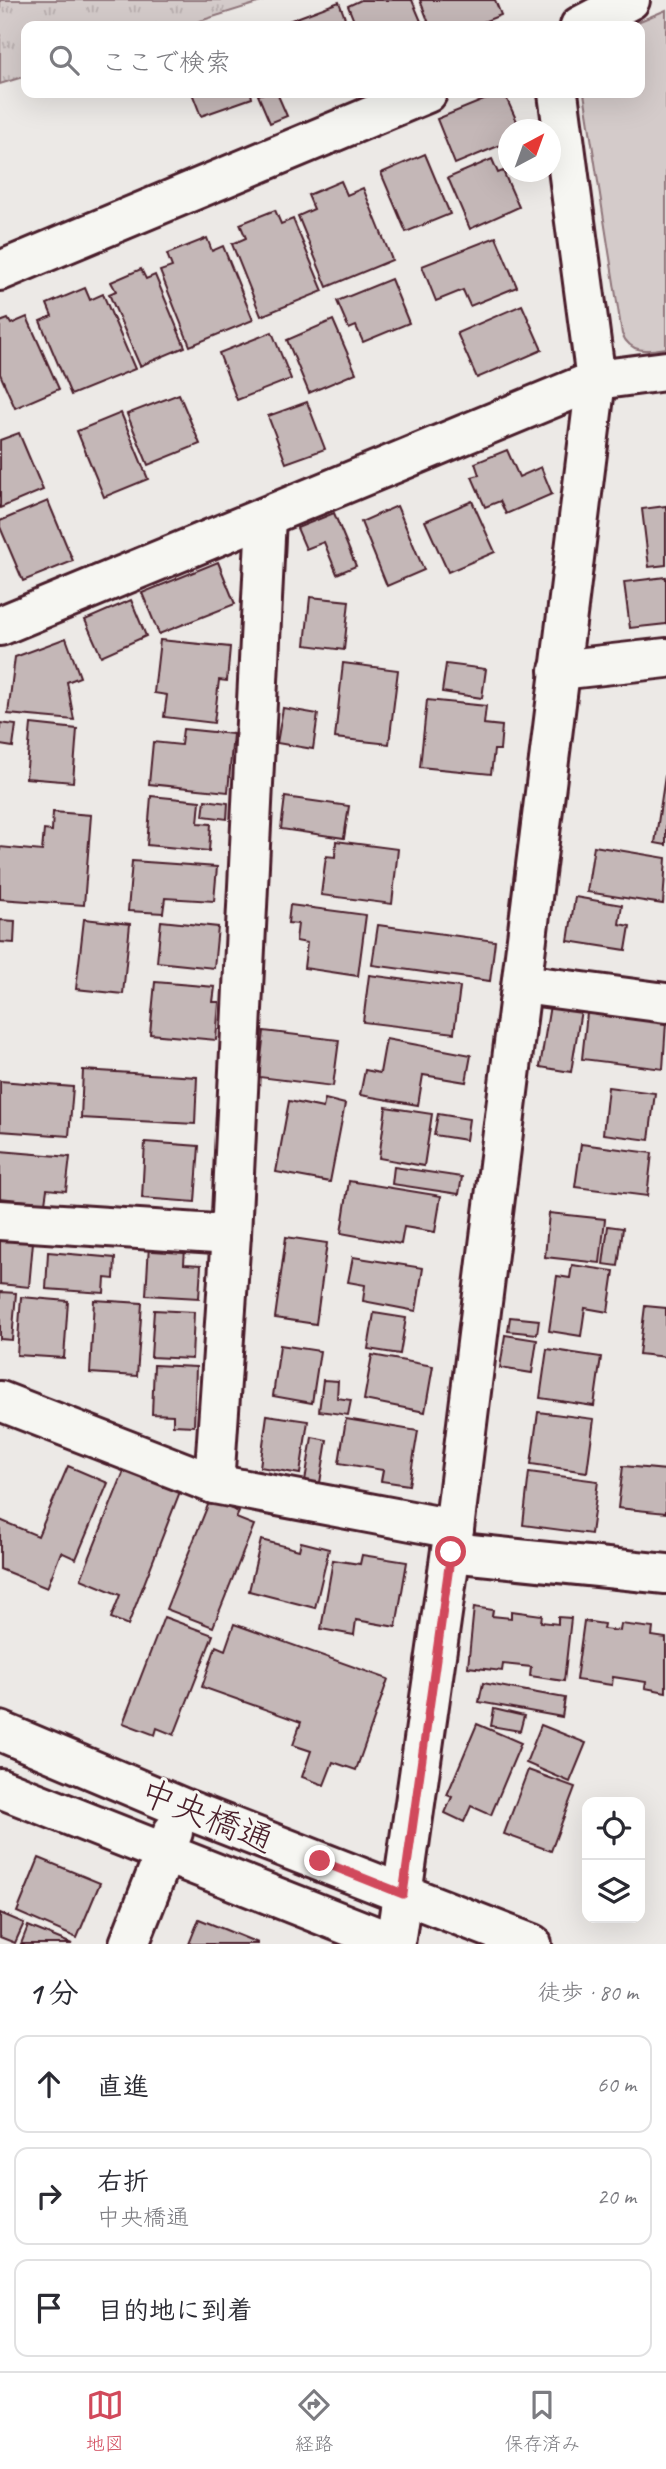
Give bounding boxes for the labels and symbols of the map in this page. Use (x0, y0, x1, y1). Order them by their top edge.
north arrow (498, 119, 561, 182)
route start (435, 1536, 466, 1567)
street label: 中央橋通 (134, 1769, 280, 1863)
route end (304, 1845, 335, 1876)

